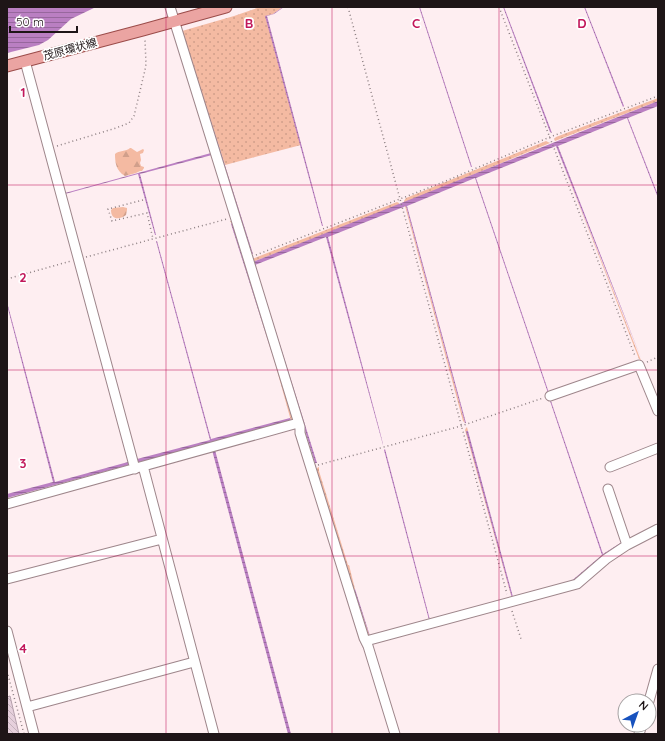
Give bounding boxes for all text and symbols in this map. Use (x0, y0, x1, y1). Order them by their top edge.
scale bar (10, 8, 77, 34)
text: 50 m (16, 14, 44, 29)
text: B (245, 15, 253, 31)
text: C (412, 15, 420, 31)
text: D (577, 15, 587, 31)
street label: 茂原環状線 (42, 35, 98, 63)
text: 1 (20, 84, 26, 100)
text: 2 (19, 269, 27, 285)
text: 3 (20, 455, 27, 471)
text: 4 (19, 640, 27, 656)
north arrow (617, 693, 657, 733)
text: N (636, 698, 651, 713)

